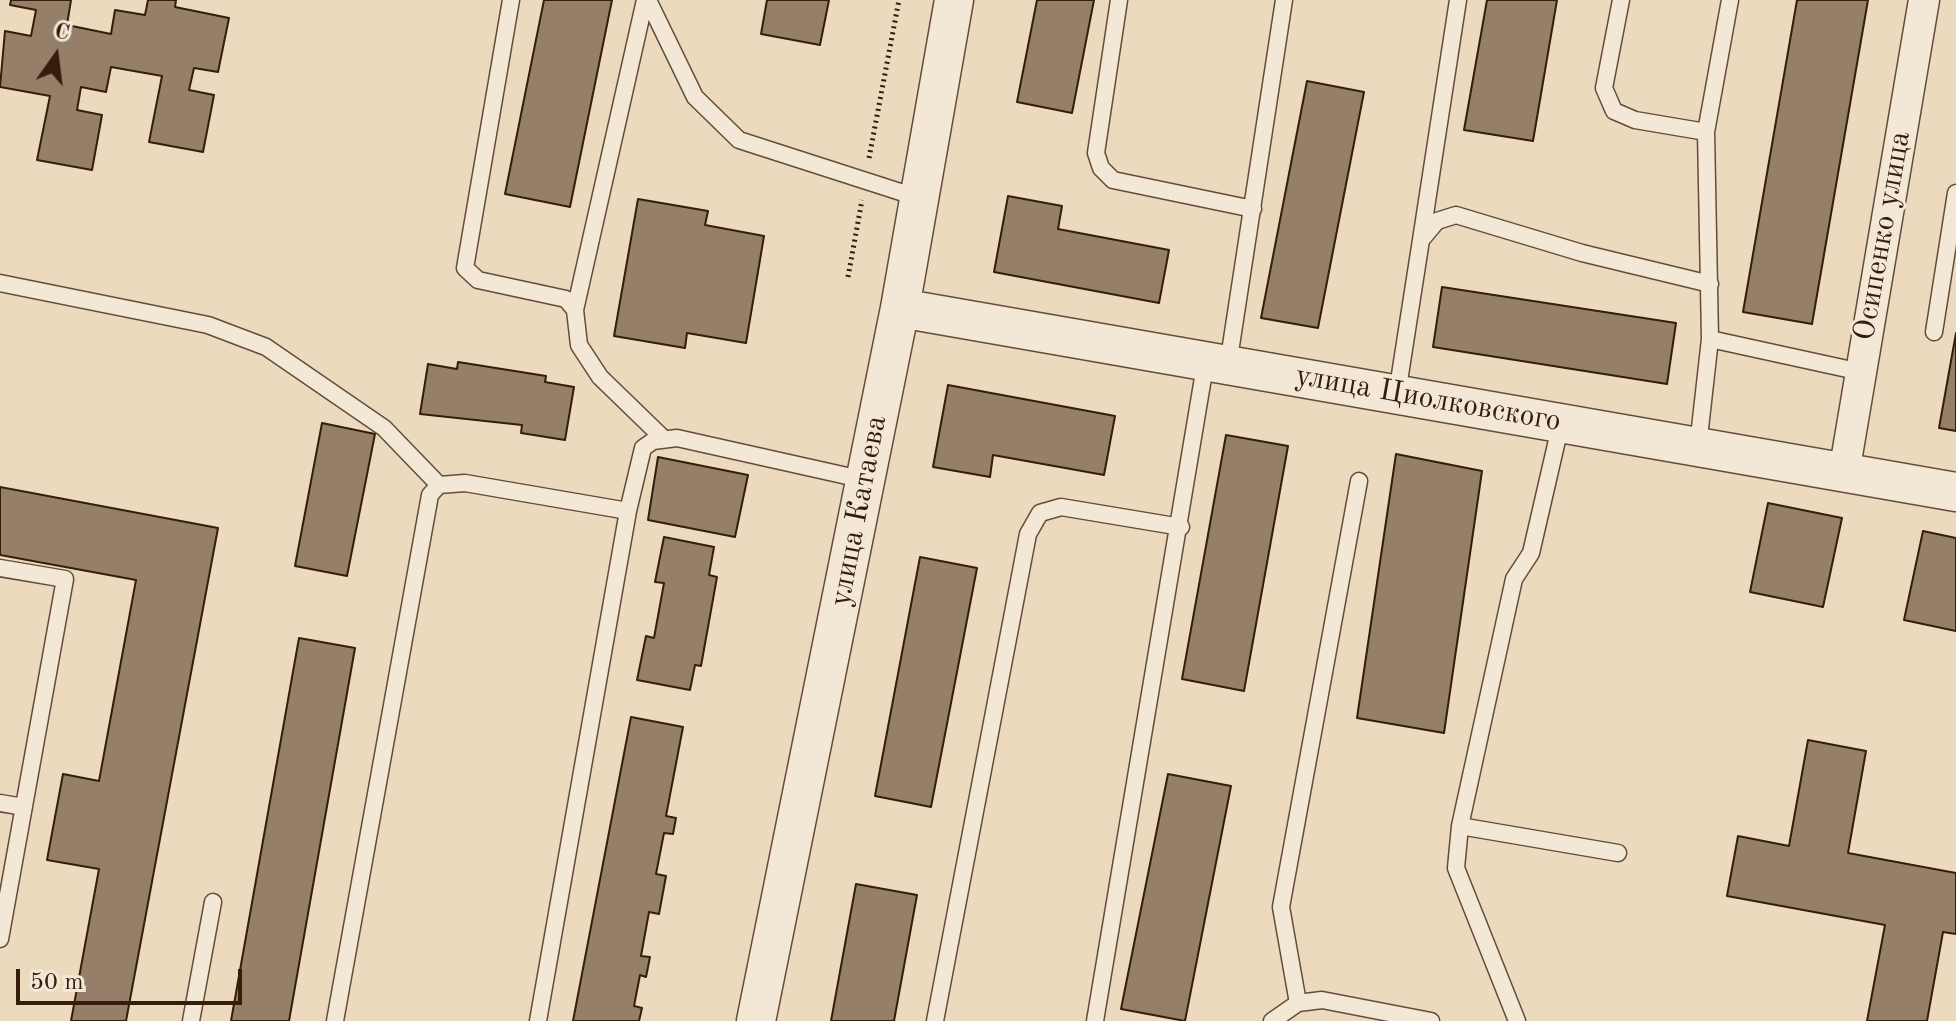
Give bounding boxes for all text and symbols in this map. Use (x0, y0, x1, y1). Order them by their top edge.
north arrow (16, 16, 96, 96)
text: С (52, 20, 72, 45)
street label: Осипенко улица (1847, 128, 1919, 344)
street label: улица Циолковского (1292, 358, 1564, 440)
street label: улица Катаева (823, 412, 895, 610)
scale bar (20, 953, 246, 1003)
text: 50 m (30, 971, 84, 995)

